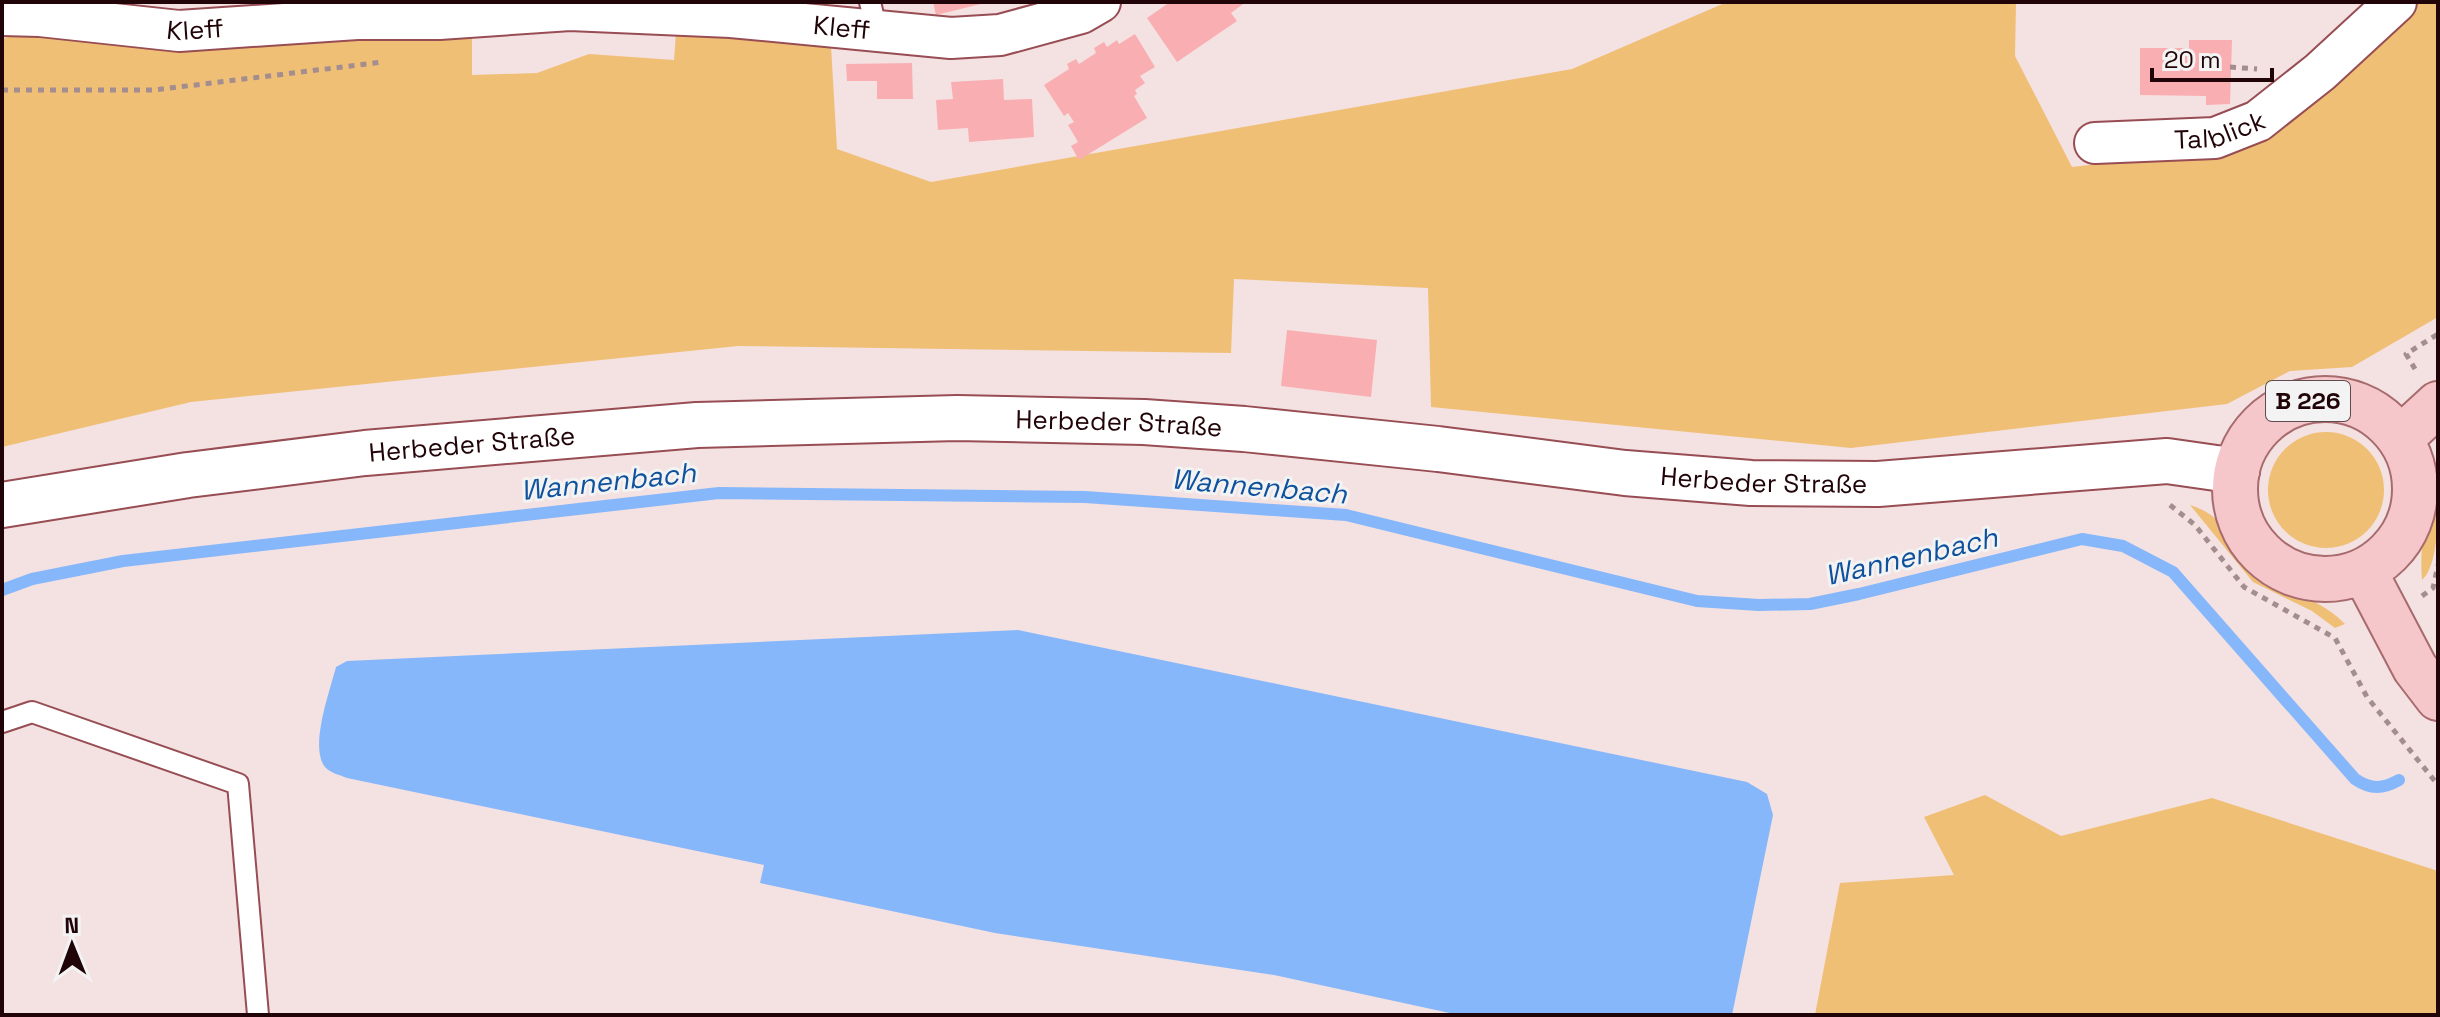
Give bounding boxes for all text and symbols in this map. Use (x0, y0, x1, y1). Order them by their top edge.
street label: Kleff (812, 8, 872, 47)
street label: Kleff (165, 11, 225, 48)
scale bar (2152, 32, 2272, 82)
text: 20 m (2164, 44, 2221, 75)
street label: Talblick (2174, 103, 2270, 157)
road number: B 226 (2266, 381, 2350, 421)
street label: Herbeder Straße (1015, 402, 1223, 444)
street label: Herbeder Straße (367, 418, 576, 470)
water label: Wannenbach (519, 454, 698, 508)
street label: Herbeder Straße (1659, 459, 1867, 501)
water label: Wannenbach (1170, 460, 1349, 512)
water label: Wannenbach (1821, 518, 2002, 593)
north arrow (32, 905, 112, 985)
text: N (64, 911, 79, 939)

